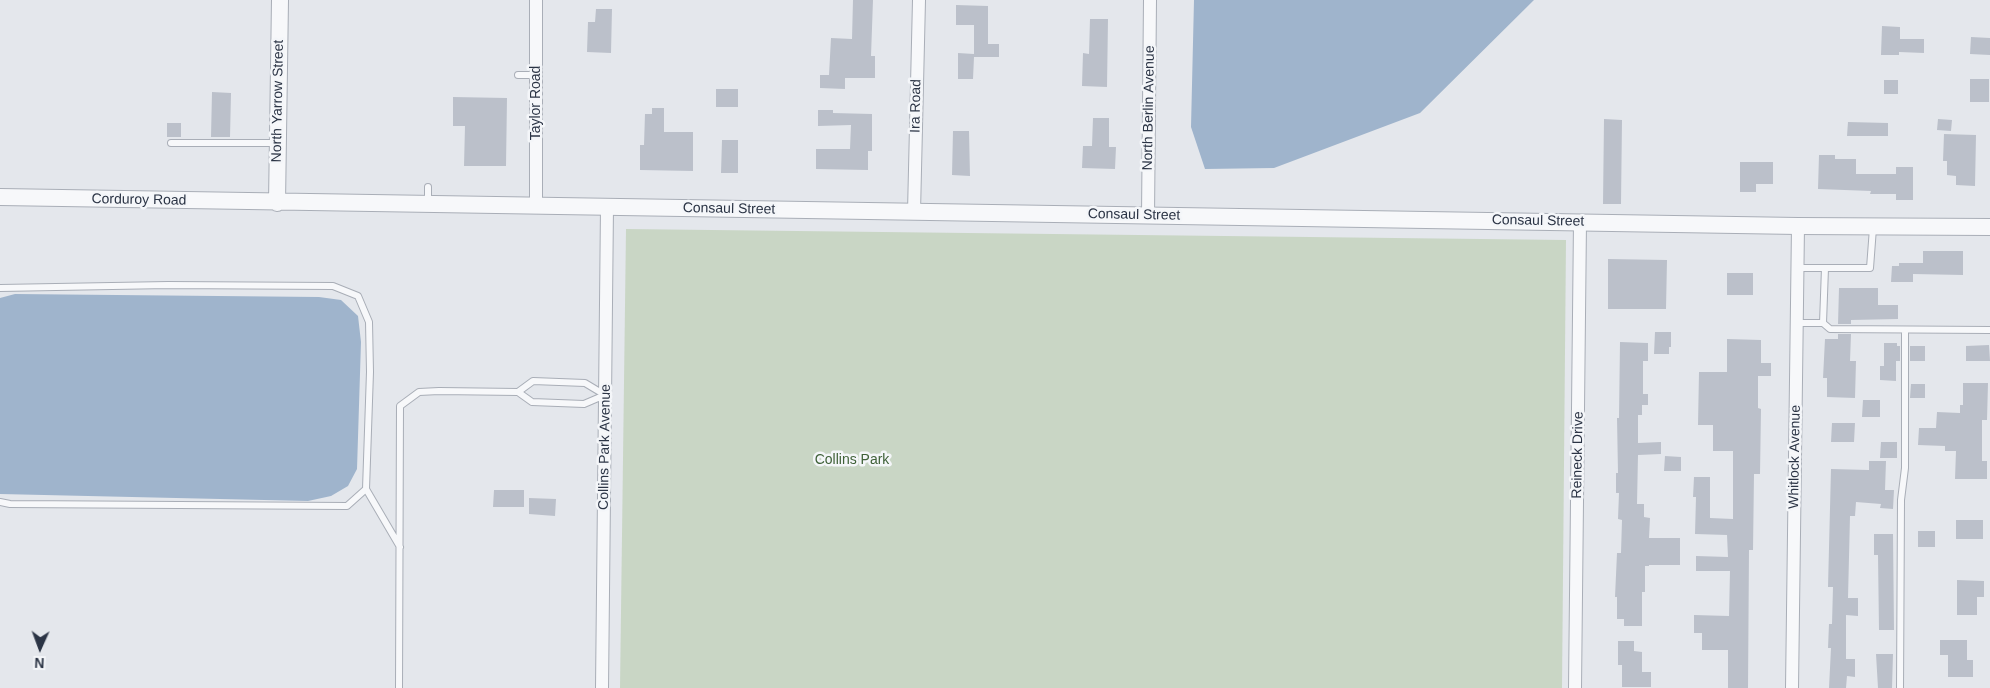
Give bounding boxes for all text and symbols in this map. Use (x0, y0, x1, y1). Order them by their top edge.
street label: North Yarrow Street (269, 40, 287, 162)
street label: North Berlin Avenue (1140, 45, 1158, 171)
street label: Taylor Road (528, 66, 544, 140)
street label: Ira Road (907, 79, 925, 133)
street label: Corduroy Road (91, 191, 187, 209)
street label: Consaul Street (683, 200, 775, 218)
street label: Consaul Street (1088, 206, 1180, 224)
street label: Consaul Street (1492, 212, 1584, 230)
street label: Collins Park Avenue (596, 384, 614, 510)
street label: Whitlock Avenue (1786, 405, 1804, 509)
street label: Reineck Drive (1569, 411, 1587, 499)
park label: Collins Park (815, 452, 889, 468)
north arrow (15, 623, 65, 673)
text: N (34, 655, 45, 671)

